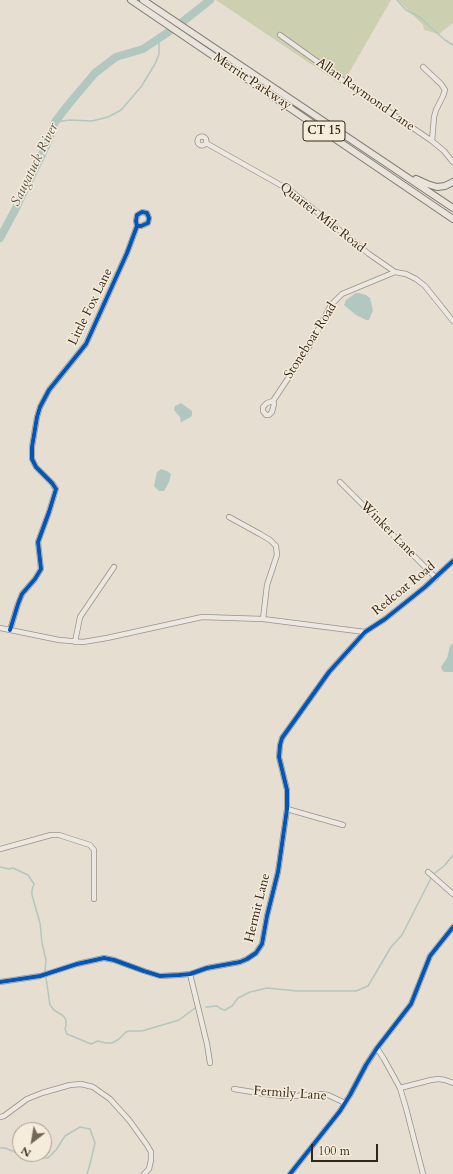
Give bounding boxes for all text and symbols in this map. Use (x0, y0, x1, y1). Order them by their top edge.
street label: Merritt Parkway (210, 50, 294, 114)
street label: Allan Raymond Lane (313, 55, 417, 135)
water label: Saugatuck River (8, 121, 62, 209)
road number: CT 15 (303, 121, 345, 141)
street label: Quarter Mile Road (276, 180, 368, 256)
street label: Little Fox Lane (66, 266, 116, 348)
street label: Stoneboat Road (281, 300, 341, 382)
street label: Winker Lane (357, 499, 419, 561)
street label: Redcoat Road (369, 559, 439, 619)
street label: Hermit Lane (242, 872, 274, 944)
street label: Fermily Lane (253, 1084, 327, 1104)
north arrow (12, 1122, 52, 1162)
scale bar (313, 1136, 380, 1162)
text: N (18, 1143, 34, 1161)
text: 100 m (318, 1143, 350, 1159)

